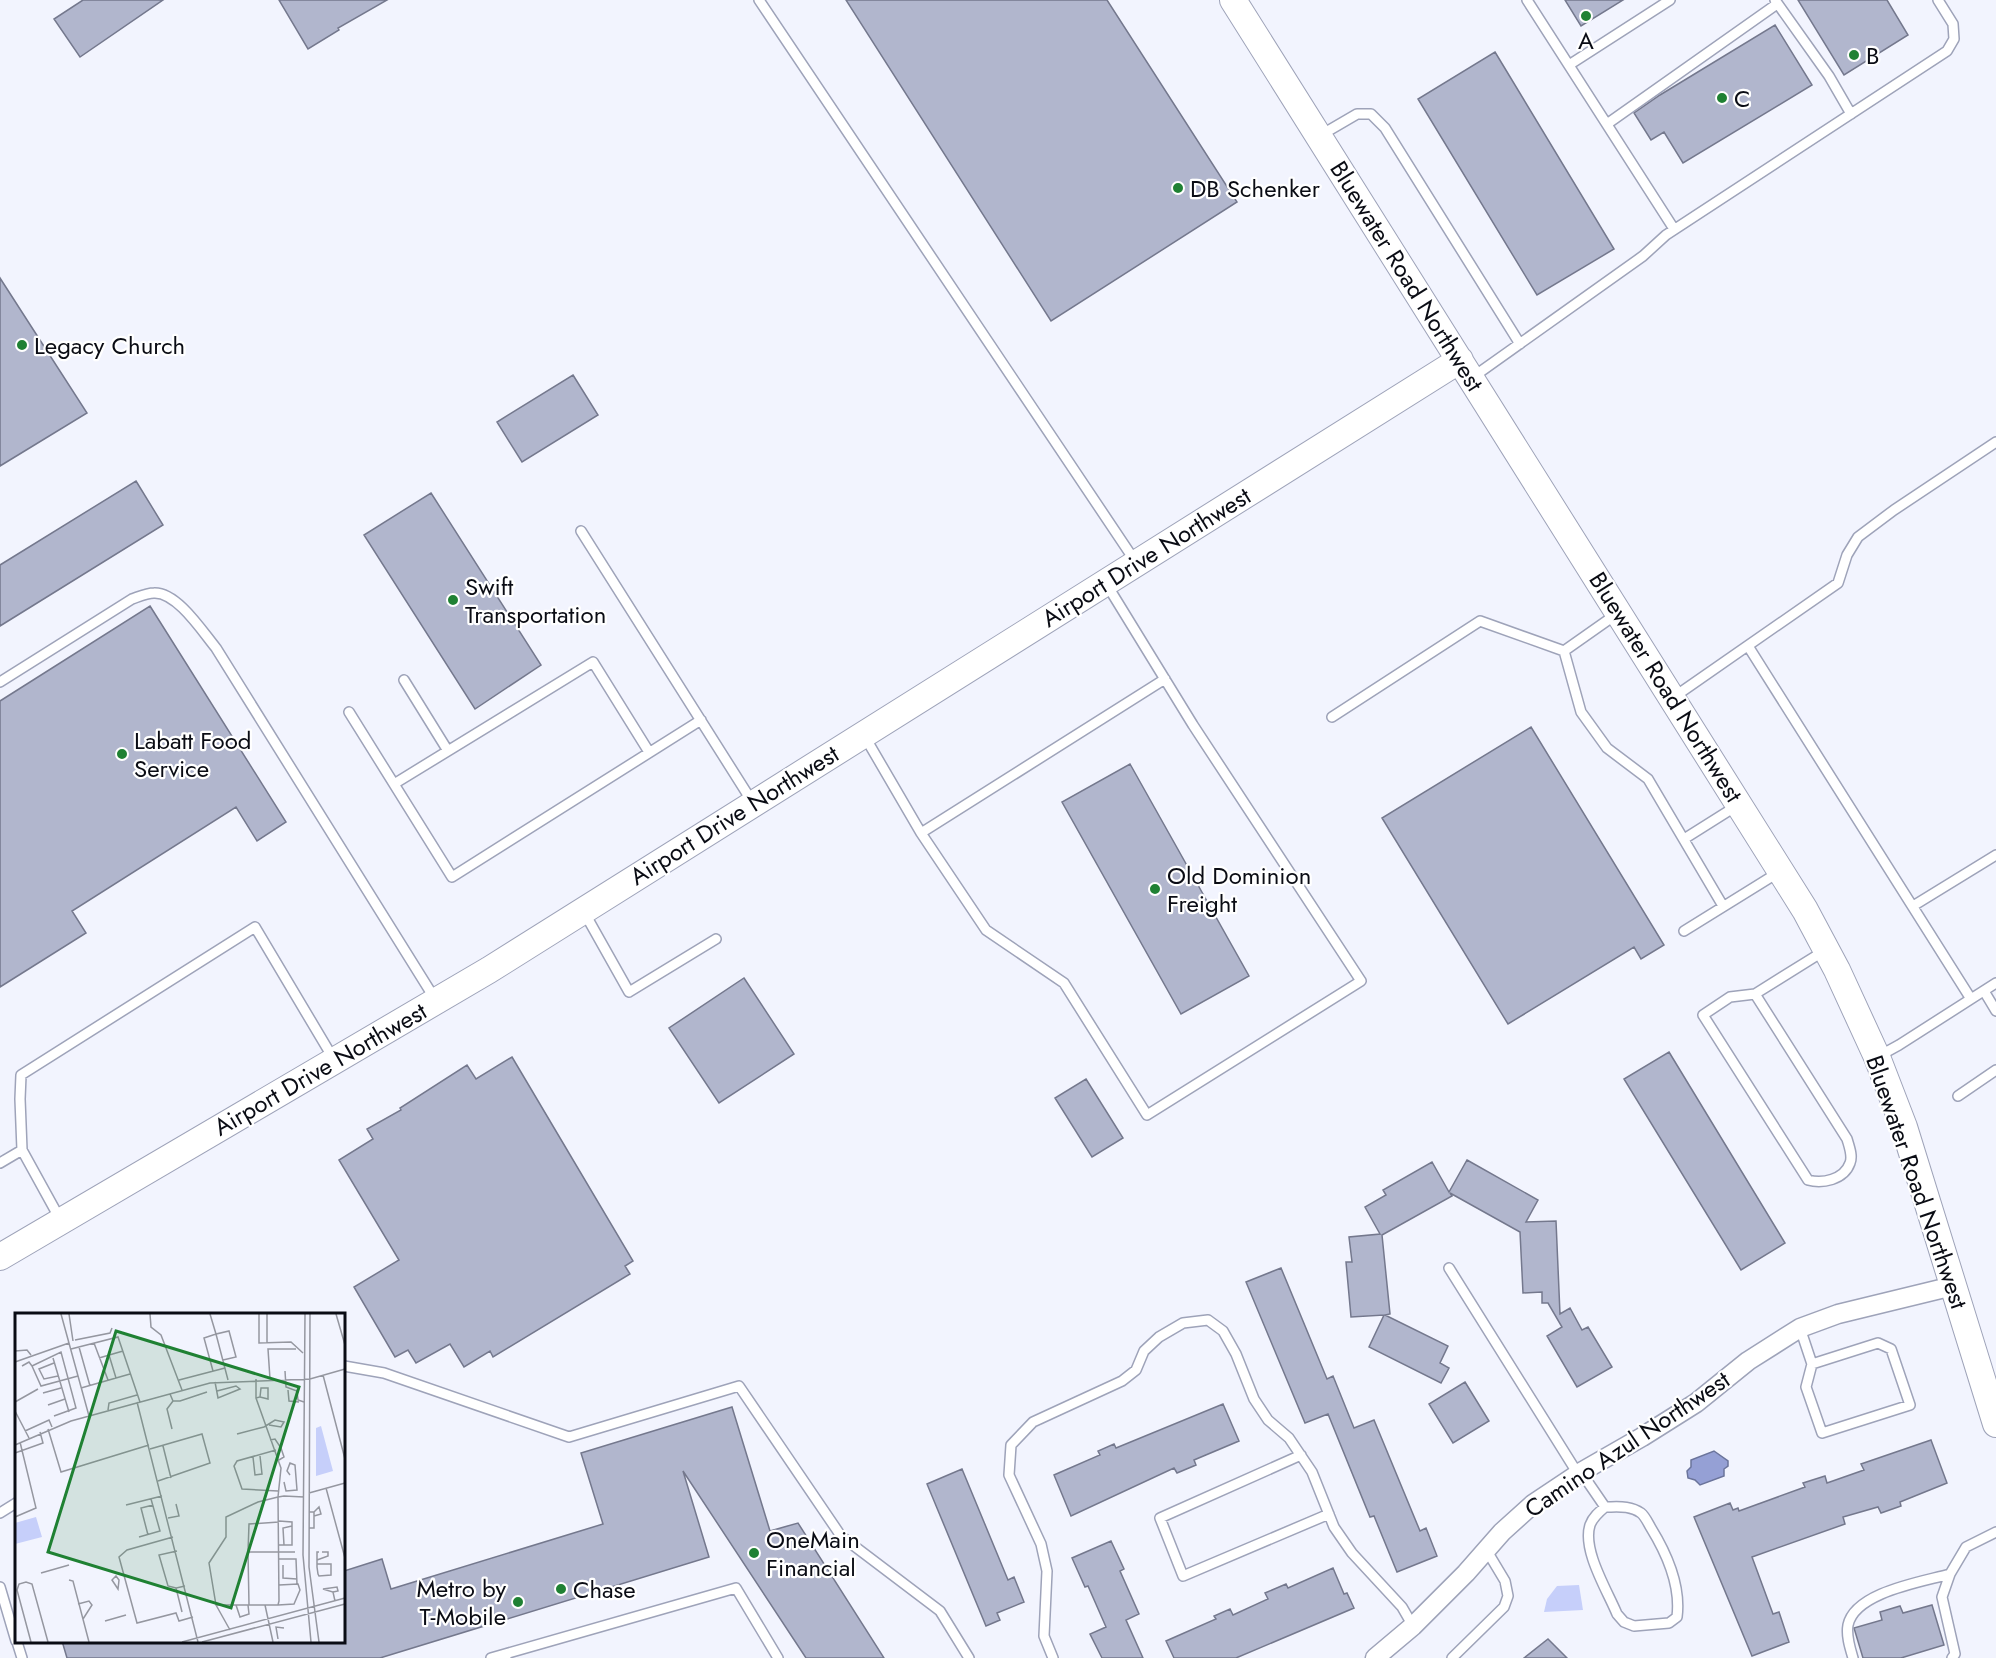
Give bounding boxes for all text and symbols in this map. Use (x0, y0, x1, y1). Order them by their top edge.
marker: A (1579, 9, 1593, 23)
place label: A (1578, 23, 1594, 58)
place label: B (1866, 38, 1879, 73)
marker: B (1847, 48, 1861, 62)
place label: C (1734, 81, 1750, 116)
marker: C (1715, 91, 1729, 105)
street label: Bluewater Road Northwest (1322, 154, 1492, 398)
place label: DB Schenker (1190, 171, 1321, 206)
marker: DB Schenker (1171, 181, 1185, 195)
place label: Legacy Church (34, 328, 185, 363)
marker: Legacy Church (15, 338, 29, 352)
street label: Airport Drive Northwest (1035, 478, 1258, 636)
street label: Bluewater Road Northwest (1581, 565, 1751, 809)
place label: Swift Transportation (465, 569, 606, 632)
marker: Swift Transportation (446, 593, 460, 607)
place label: Labatt Food Service (134, 723, 251, 786)
street label: Airport Drive Northwest (623, 736, 846, 894)
marker: Labatt Food Service (115, 747, 129, 761)
place label: Old Dominion Freight (1167, 858, 1311, 921)
marker: Old Dominion Freight (1148, 882, 1162, 896)
street label: Airport Drive Northwest (207, 994, 433, 1144)
street label: Bluewater Road Northwest (1857, 1051, 1977, 1314)
inset map (15, 1313, 345, 1643)
street label: Camino Azul Northwest (1517, 1362, 1737, 1526)
place label: OneMain Financial (766, 1522, 860, 1585)
marker: OneMain Financial (747, 1546, 761, 1560)
place label: Metro by T-Mobile (416, 1571, 506, 1634)
place label: Chase (573, 1572, 636, 1607)
marker: Chase (554, 1582, 568, 1596)
marker: Metro by T-Mobile (511, 1595, 525, 1609)

